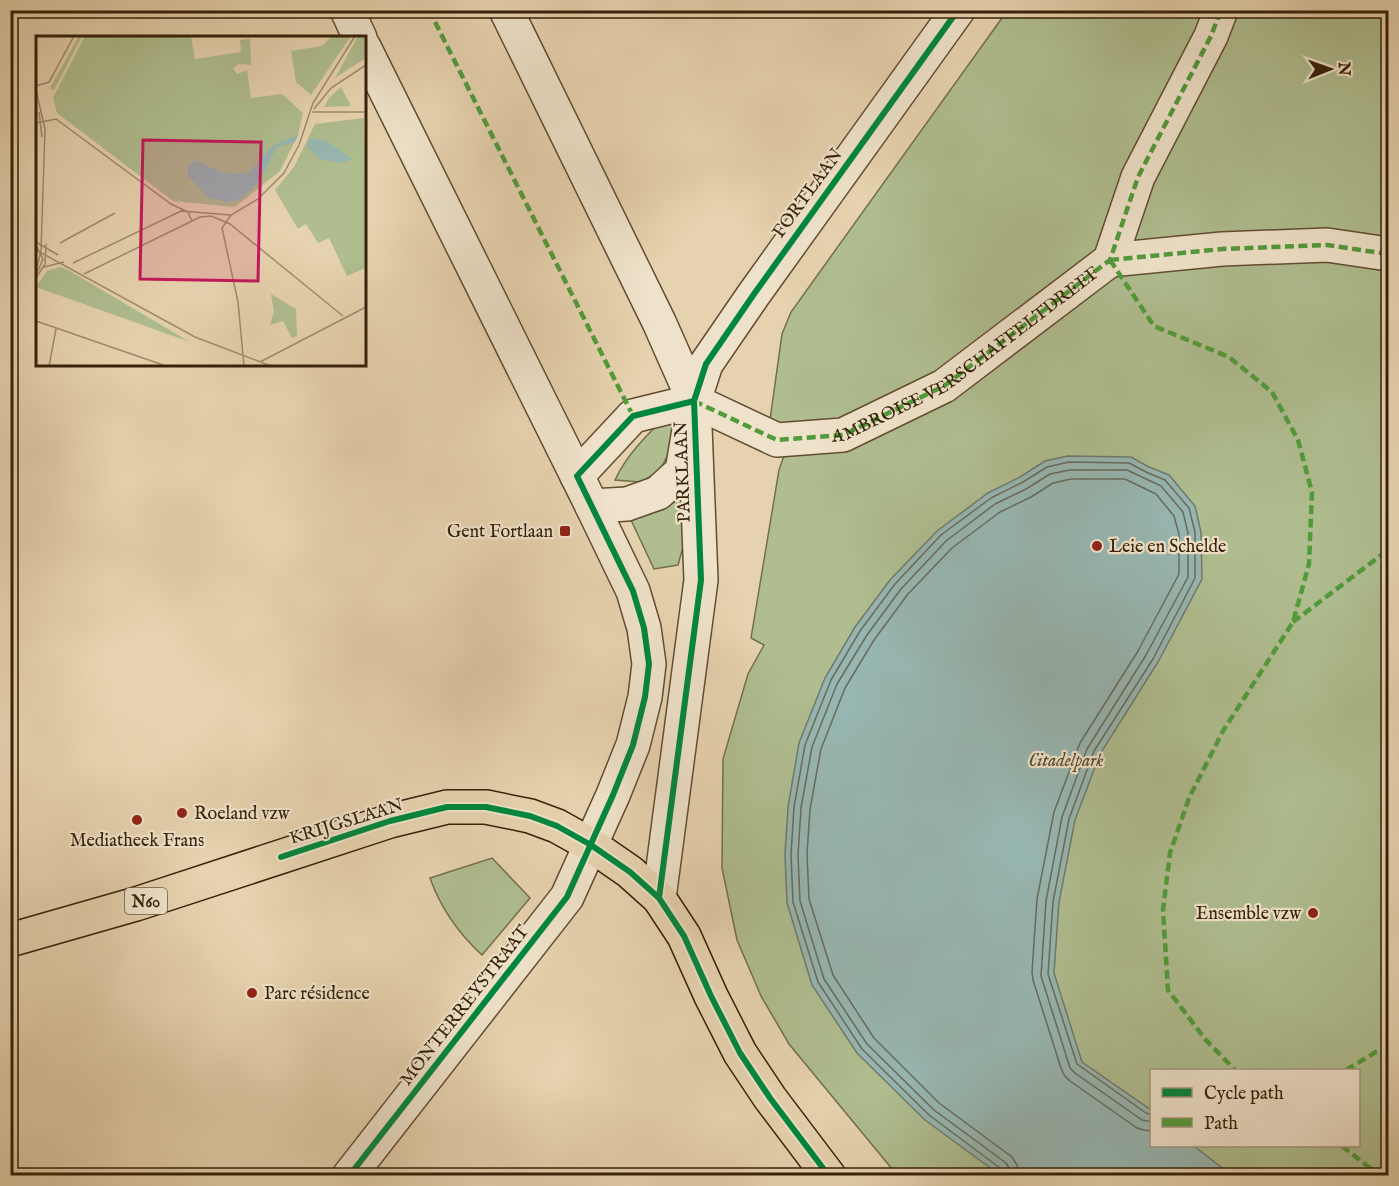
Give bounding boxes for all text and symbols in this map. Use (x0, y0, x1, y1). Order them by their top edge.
inset map (36, 36, 366, 366)
north arrow (1300, 39, 1360, 99)
text: N (1333, 61, 1353, 76)
street label: FORTLAAN (768, 144, 849, 243)
street label: AMBROISE VERSCHAFFELTDREEF (830, 262, 1105, 449)
street label: PARKLAAN (670, 420, 697, 523)
place label: Gent Fortlaan (447, 521, 553, 544)
marker: Gent Fortlaan (558, 524, 572, 538)
place label: Leie en Schelde (1109, 536, 1226, 559)
marker: Leie en Schelde (1090, 539, 1104, 553)
park label: Citadelpark (1029, 750, 1103, 773)
street label: KRIJGSLAAN (287, 794, 406, 851)
place label: Roeland vzw (194, 803, 291, 826)
marker: Roeland vzw (175, 806, 189, 820)
marker: Mediatheek Frans (130, 813, 144, 827)
place label: Mediatheek Frans (70, 830, 204, 853)
road number: N60 (125, 888, 167, 914)
place label: Ensemble vzw (1196, 903, 1302, 926)
marker: Ensemble vzw (1306, 906, 1320, 920)
street label: MONTERREYSTRAAT (395, 921, 535, 1091)
place label: Parc résidence (264, 983, 370, 1006)
marker: Parc résidence (245, 986, 259, 1000)
legend (1150, 1069, 1360, 1147)
text: Cycle path (1204, 1083, 1284, 1106)
text: Path (1204, 1113, 1238, 1136)

